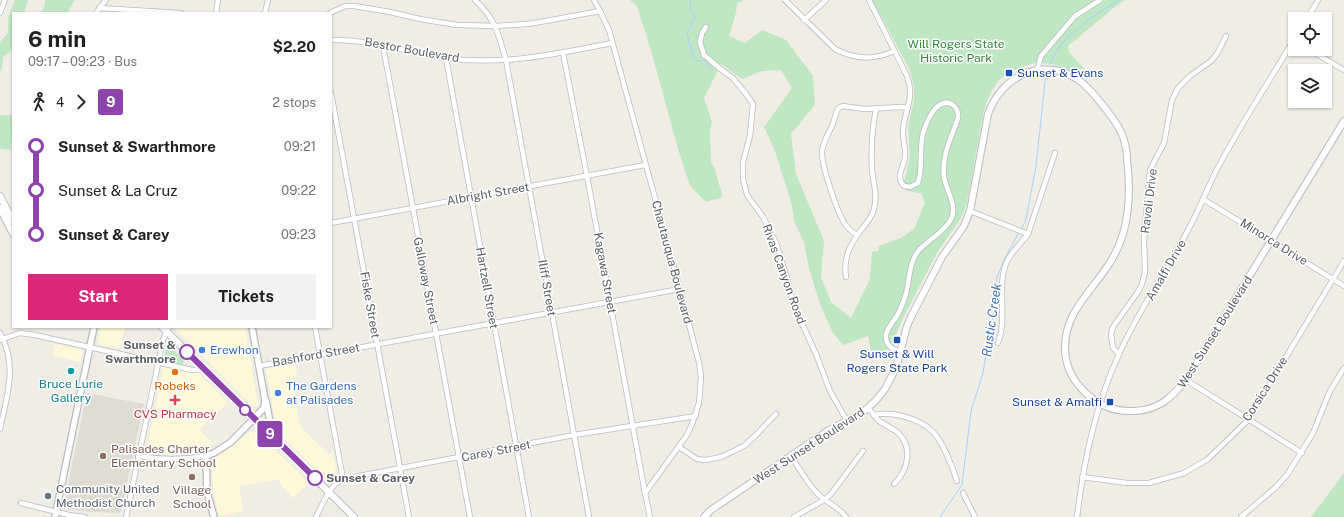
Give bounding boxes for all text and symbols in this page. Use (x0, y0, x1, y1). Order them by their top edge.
map controls (1288, 12, 1332, 108)
button: locate (1288, 12, 1332, 56)
text: 6 min (28, 26, 86, 52)
street label: Bestor Boulevard (364, 35, 460, 65)
park label: Will Rogers State Historic Park (908, 37, 1005, 65)
text: $2.20 (273, 38, 316, 55)
text: 09:17 – 09:23 · Bus (28, 54, 137, 69)
button: layers (1288, 64, 1332, 108)
place label: Sunset & Evans (1017, 66, 1103, 80)
marker: Sunset & Evans (1004, 68, 1014, 78)
icon: walk (28, 91, 50, 113)
icon: forward (70, 91, 92, 113)
text: 9 (106, 94, 115, 110)
text: 4 (56, 95, 64, 110)
text: 2 stops (272, 95, 316, 110)
text: Sunset & Swarthmore (58, 138, 216, 155)
text: 09:21 (284, 139, 316, 154)
street label: Ravoli Drive (1138, 168, 1160, 234)
street label: Albright Street (446, 180, 531, 208)
text: Sunset & La Cruz (58, 182, 177, 199)
text: 09:22 (281, 183, 316, 198)
street label: Chautauqua Boulevard (649, 199, 695, 325)
street label: Minorca Drive (1238, 216, 1310, 268)
street label: Rivas Canyon Road (759, 222, 809, 326)
text: Sunset & Carey (58, 226, 169, 243)
text: 09:23 (281, 227, 316, 242)
street label: Kagawa Street (591, 231, 619, 315)
street label: Galloway Street (411, 236, 441, 326)
street label: Amalfi Drive (1143, 237, 1189, 303)
street label: Hartzell Street (473, 246, 501, 330)
street label: Iliff Street (535, 259, 559, 318)
street label: Fiske Street (357, 271, 383, 340)
street label: West Sunset Boulevard (1175, 273, 1255, 391)
button: Start (28, 274, 168, 320)
button: Tickets (176, 274, 316, 320)
water label: Rustic Creek (979, 282, 1004, 358)
marker: Sunset & Will Rogers State Park (892, 335, 902, 345)
place label: Sunset & Swarthmore (105, 338, 176, 366)
street label: Bashford Street (271, 340, 361, 370)
place label: Erewhon (210, 343, 259, 357)
marker: Sunset & Swarthmore (179, 344, 195, 360)
marker: Erewhon (197, 345, 207, 355)
place label: Sunset & Will Rogers State Park (847, 347, 948, 375)
street label: Corsica Drive (1240, 354, 1290, 424)
marker: Bruce Lurie Gallery (66, 366, 76, 376)
marker: Robeks (170, 367, 180, 377)
place label: Bruce Lurie Gallery (39, 377, 103, 405)
place label: Robeks (154, 379, 196, 393)
place label: The Gardens at Palisades (286, 379, 357, 407)
marker: The Gardens at Palisades (273, 388, 283, 398)
marker: CVS Pharmacy (170, 395, 180, 405)
place label: Sunset & Amalfi (1012, 395, 1102, 409)
marker: Sunset & Amalfi (1105, 397, 1115, 407)
unlabelled marker (239, 404, 251, 416)
street label: West Sunset Boulevard (751, 405, 867, 487)
place label: CVS Pharmacy (134, 407, 217, 421)
line badge: 9 (257, 421, 283, 447)
text: 9 (265, 426, 275, 442)
street label: Carey Street (460, 437, 532, 465)
place label: Palisades Charter Elementary School (111, 442, 217, 470)
marker: Palisades Charter Elementary School (98, 451, 108, 461)
marker: Sunset & Carey (307, 470, 323, 486)
place label: Sunset & Carey (326, 471, 415, 485)
marker: Village School (187, 472, 197, 482)
place label: Community United Methodist Church (56, 482, 159, 510)
place label: Village School (173, 483, 212, 511)
marker: Community United Methodist Church (43, 491, 53, 501)

